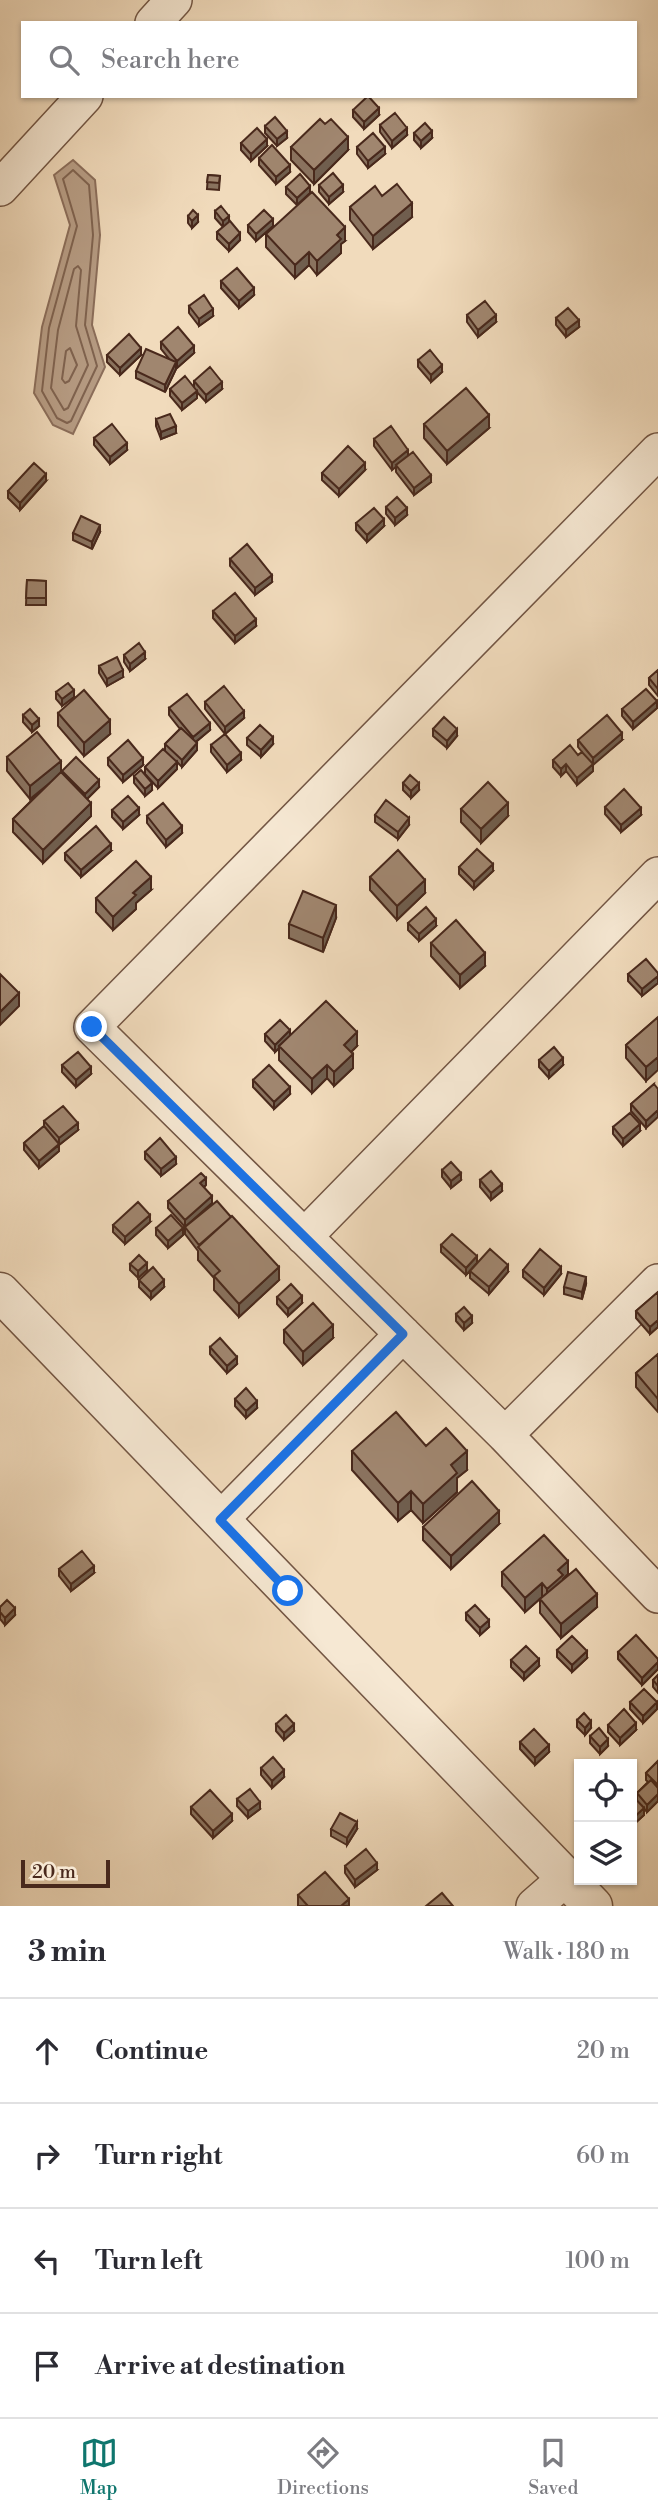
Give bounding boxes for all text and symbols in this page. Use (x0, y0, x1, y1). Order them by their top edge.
search box (21, 21, 637, 98)
icon: search (45, 41, 83, 79)
text: Search here (101, 44, 240, 76)
route end (76, 1011, 107, 1042)
route start (272, 1575, 303, 1606)
map controls (574, 1759, 637, 1885)
button: locate (574, 1759, 637, 1822)
button: layers (574, 1822, 637, 1885)
scale bar (21, 1857, 110, 1889)
text: 20 m (32, 1860, 76, 1884)
text: 3 min (28, 1933, 106, 1971)
text: Walk · 180 m (503, 1938, 630, 1966)
icon: ahead (28, 2032, 66, 2070)
text: Continue (95, 2035, 208, 2067)
text: 20 m (577, 2037, 630, 2065)
icon: right (28, 2137, 66, 2175)
text: Turn right (95, 2140, 223, 2172)
text: 60 m (576, 2142, 630, 2170)
icon: left (28, 2242, 66, 2280)
text: Turn left (95, 2245, 203, 2277)
text: 100 m (565, 2247, 630, 2275)
icon: arrive (28, 2347, 66, 2385)
text: Arrive at destination (95, 2350, 345, 2382)
tab: Map (80, 2434, 118, 2500)
tab: Directions (277, 2434, 369, 2500)
tab: Saved (528, 2434, 578, 2500)

